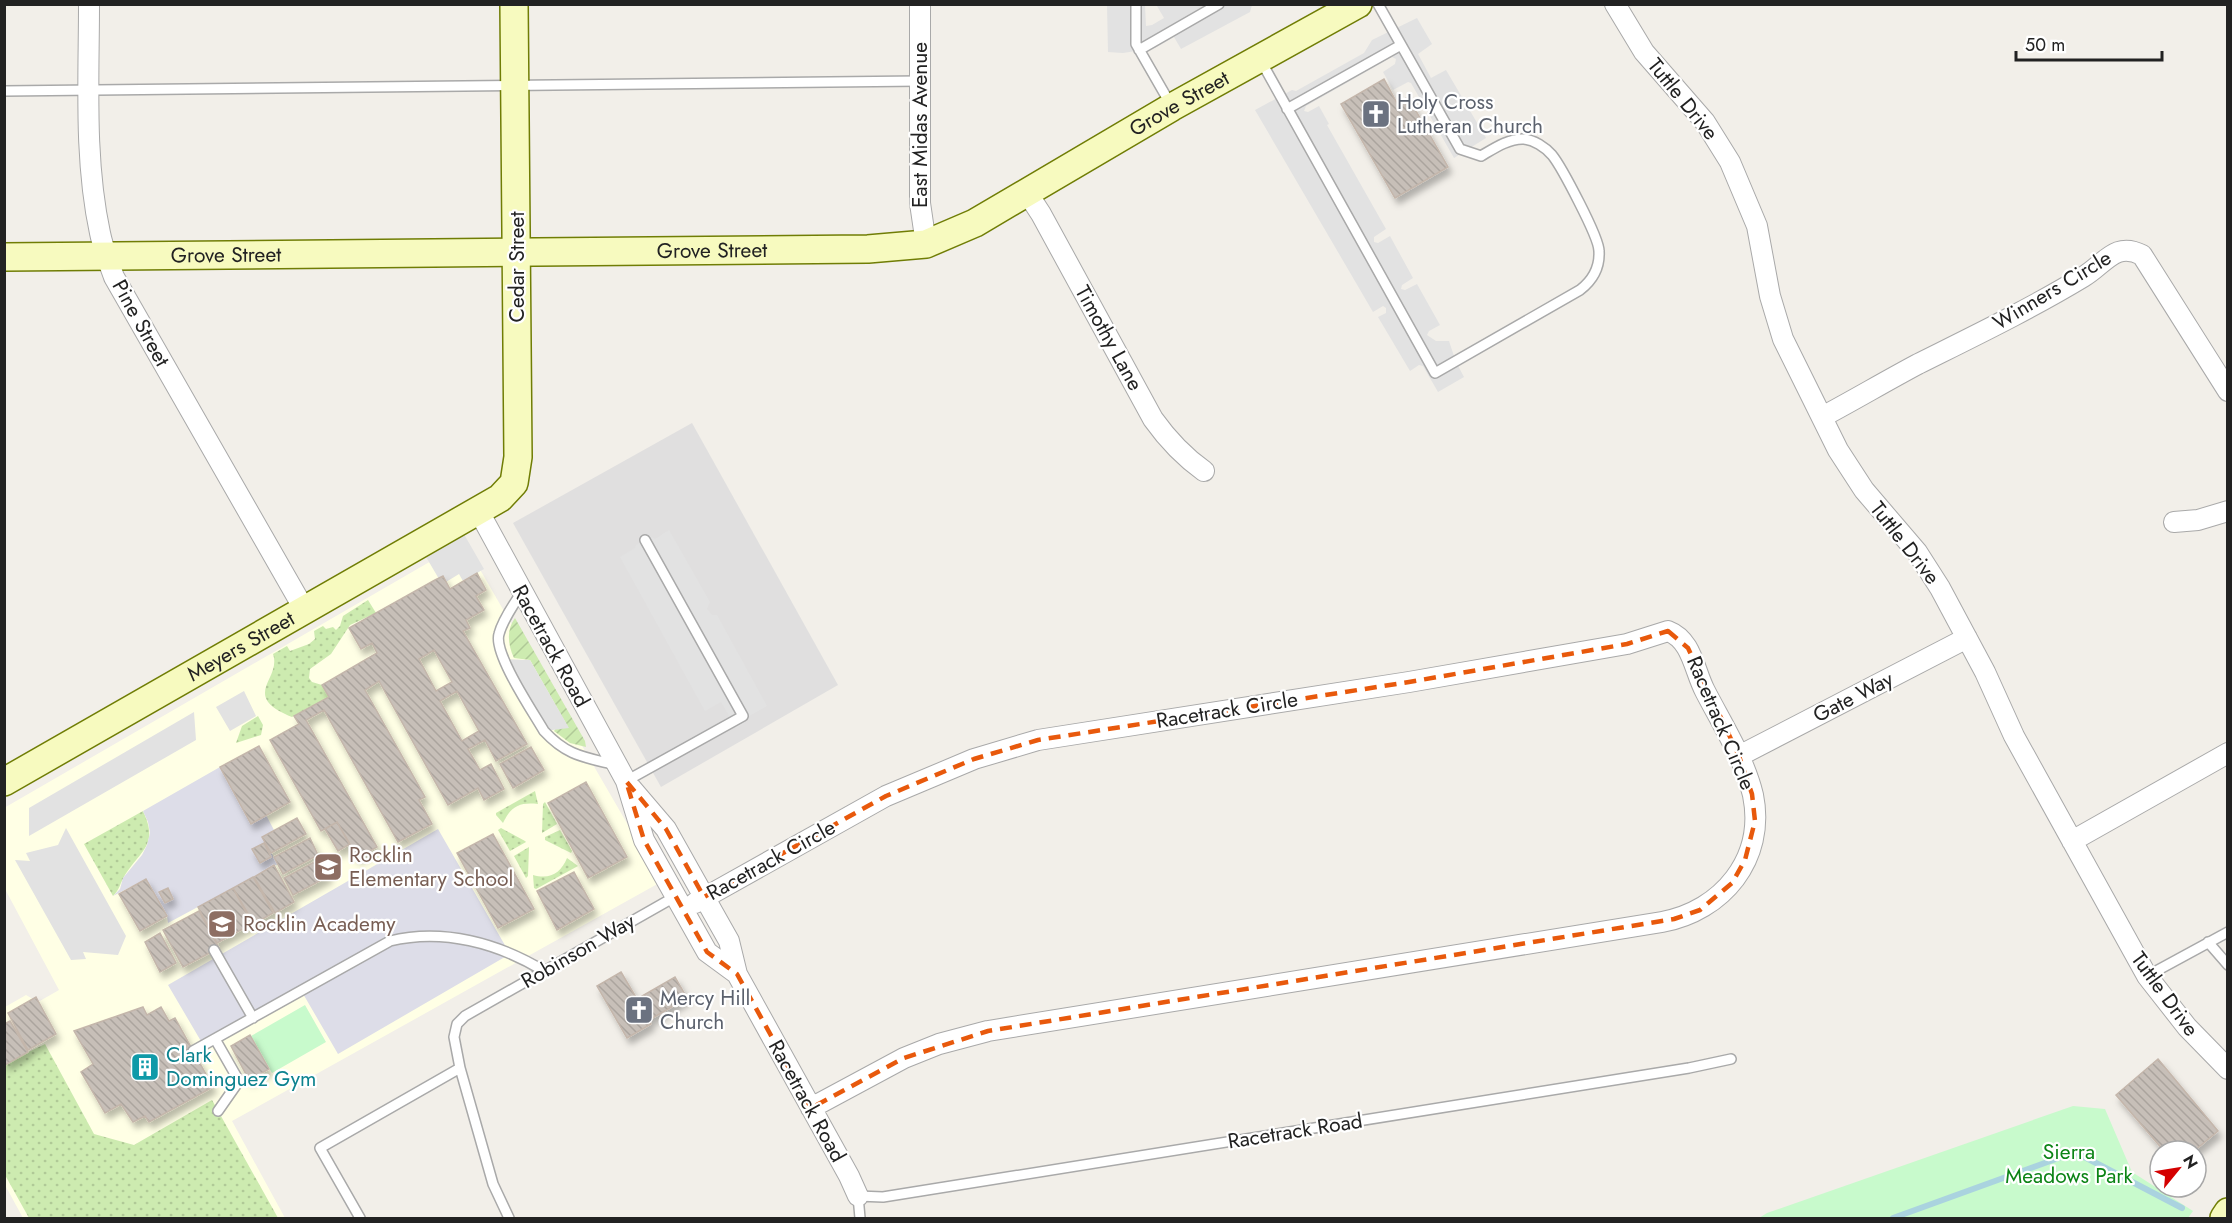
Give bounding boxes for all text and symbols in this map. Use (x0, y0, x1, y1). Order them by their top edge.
scale bar (2016, 24, 2162, 62)
text: 50 m (2025, 32, 2065, 58)
street label: East Midas Avenue (905, 42, 935, 208)
street label: Tuttle Drive (1641, 52, 1726, 147)
street label: Grove Street (1123, 63, 1234, 144)
place label: Holy Cross Lutheran Church (1397, 87, 1543, 141)
church icon: Holy Cross Lutheran Church (1360, 98, 1392, 130)
street label: Cedar Street (502, 212, 532, 322)
street label: Grove Street (657, 235, 767, 266)
street label: Grove Street (171, 239, 281, 270)
street label: Winners Circle (1987, 243, 2117, 337)
street label: Pine Street (105, 274, 177, 372)
street label: Timothy Lane (1068, 280, 1150, 396)
street label: Tuttle Drive (1863, 495, 1947, 591)
street label: Racetrack Road (505, 579, 597, 713)
street label: Meyers Street (182, 604, 300, 689)
street label: Racetrack Circle (1679, 651, 1763, 795)
street label: Gate Way (1808, 664, 1899, 730)
street label: Racetrack Circle (1154, 684, 1300, 736)
street label: Racetrack Circle (701, 812, 841, 908)
place label: Rocklin Elementary School (349, 840, 513, 894)
school or university icon: Rocklin Elementary School (312, 851, 344, 883)
street label: Robinson Way (516, 906, 641, 996)
school or university icon: Rocklin Academy (206, 908, 238, 940)
place label: Rocklin Academy (243, 909, 396, 939)
street label: Tuttle Drive (2124, 946, 2206, 1043)
place label: Mercy Hill Church (660, 983, 750, 1037)
church icon: Mercy Hill Church (623, 994, 655, 1026)
street label: Racetrack Road (761, 1034, 853, 1168)
place label: Clark Dominguez Gym (166, 1040, 316, 1094)
building icon: Clark Dominguez Gym (129, 1051, 161, 1083)
street label: Racetrack Road (1226, 1106, 1364, 1156)
park label: Sierra Meadows Park (2005, 1137, 2134, 1191)
north arrow (2148, 1139, 2208, 1199)
text: N (2177, 1150, 2204, 1173)

